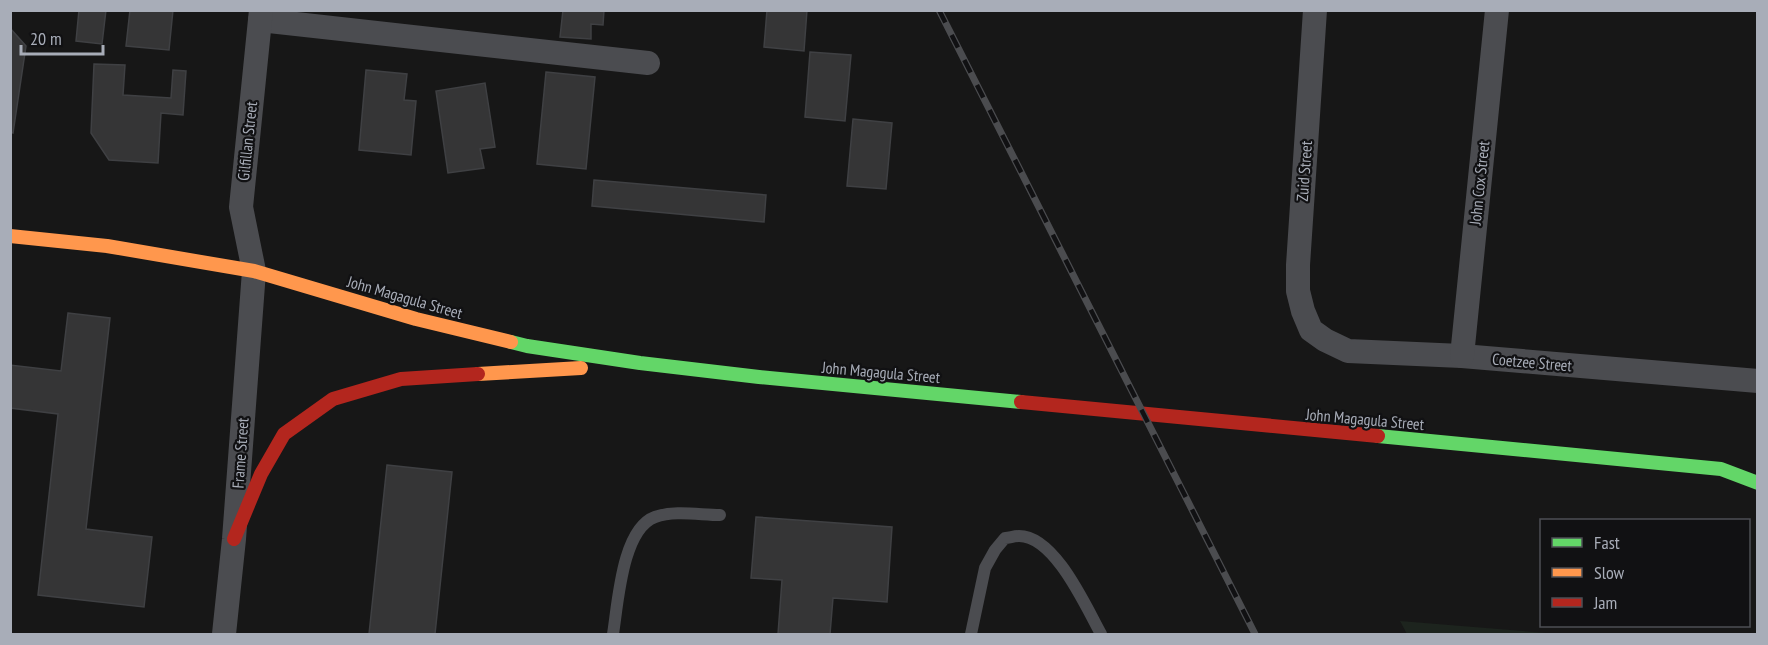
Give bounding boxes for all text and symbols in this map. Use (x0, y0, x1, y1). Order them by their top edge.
scale bar (21, 18, 104, 56)
text: 20 m (30, 27, 62, 50)
street label: Gilfillan Street (233, 100, 261, 182)
street label: Zuid Street (1292, 139, 1316, 202)
street label: John Cox Street (1465, 139, 1493, 227)
street label: John Magagula Street (344, 271, 465, 323)
street label: Coetzee Street (1491, 349, 1573, 375)
street label: John Magagula Street (820, 357, 942, 387)
street label: John Magagula Street (1304, 404, 1426, 434)
street label: Frame Street (228, 416, 252, 489)
legend (1540, 519, 1750, 627)
text: Fast (1594, 531, 1620, 554)
text: Slow (1594, 561, 1625, 584)
text: Jam (1593, 591, 1617, 614)

